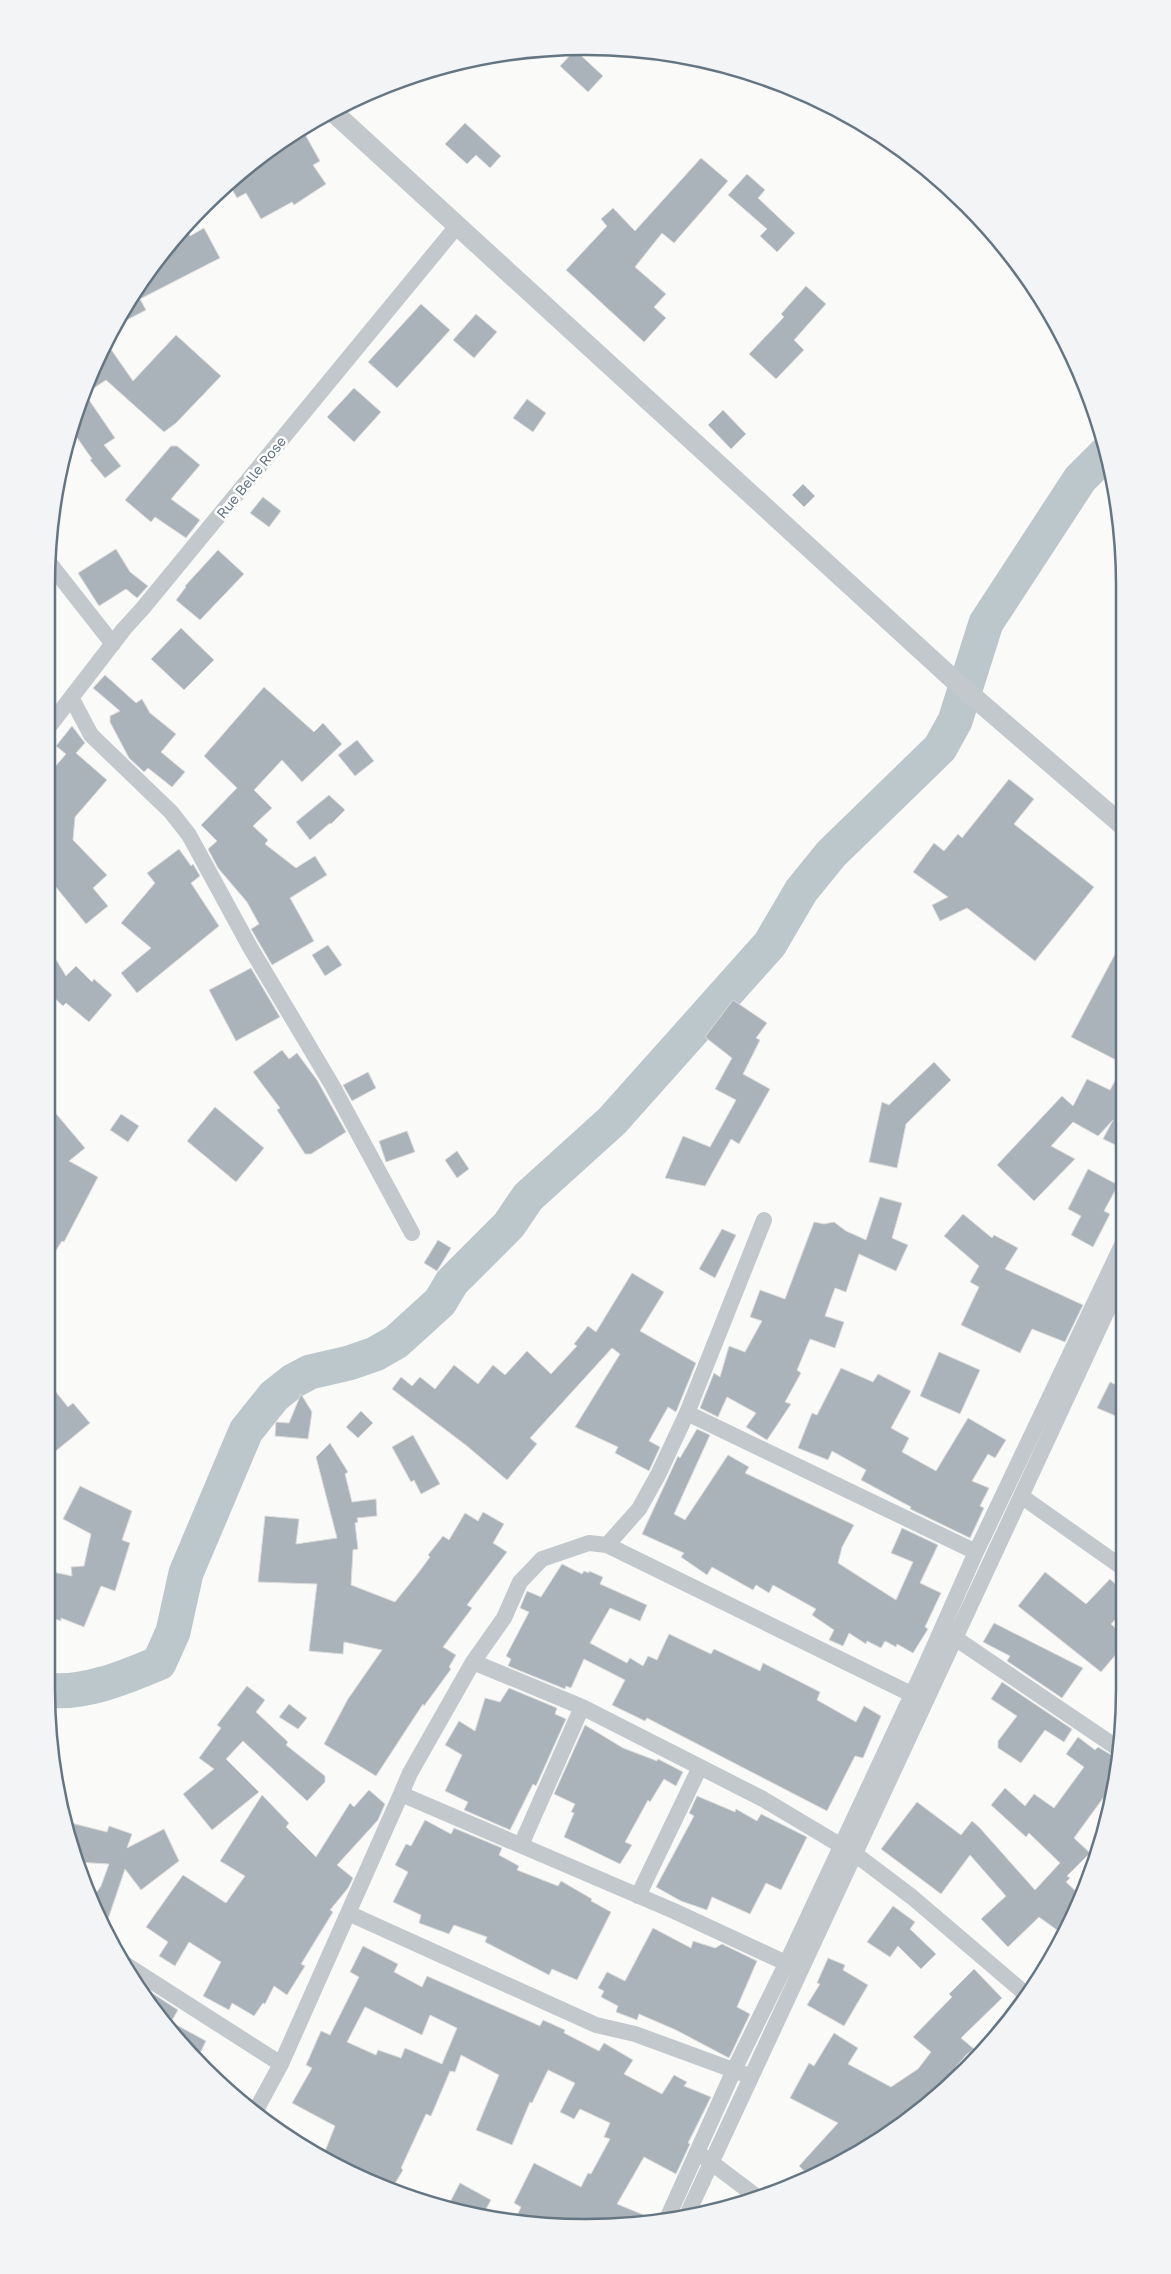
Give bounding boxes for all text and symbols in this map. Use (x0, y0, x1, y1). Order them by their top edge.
street label: Rue Belle Rose (213, 433, 289, 521)

